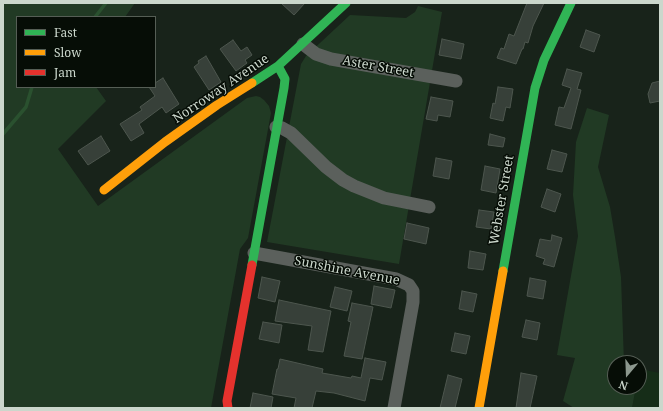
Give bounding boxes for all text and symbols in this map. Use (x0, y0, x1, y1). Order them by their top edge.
legend (16, 16, 156, 88)
text: Fast (54, 24, 77, 41)
text: Slow (54, 44, 82, 61)
street label: Norroway Avenue (170, 51, 272, 127)
street label: Aster Street (341, 53, 415, 81)
text: Jam (54, 64, 76, 81)
street label: Webster Street (486, 154, 518, 246)
street label: Sunshine Avenue (293, 253, 401, 289)
north arrow (607, 355, 647, 395)
text: N (617, 377, 630, 394)

